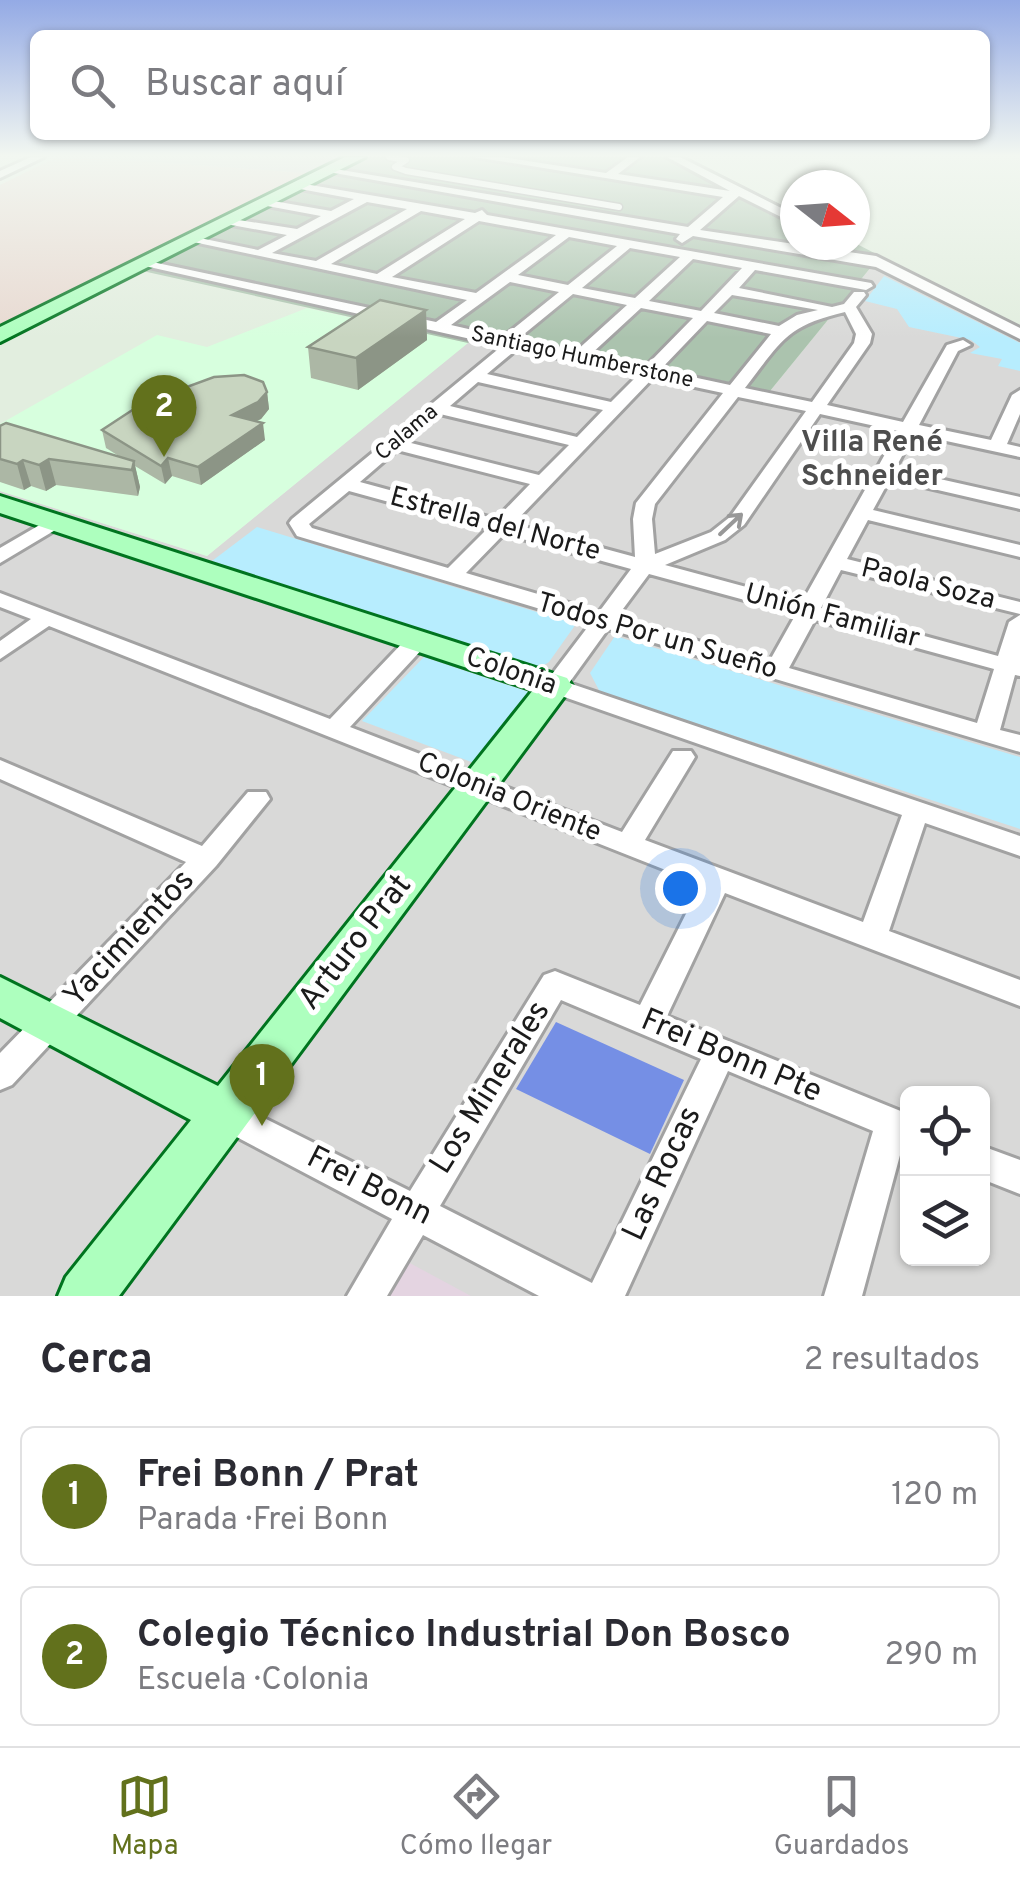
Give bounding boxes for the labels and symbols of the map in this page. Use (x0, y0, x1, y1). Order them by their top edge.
north arrow (780, 170, 870, 260)
street label: Santiago Humberstone (468, 321, 696, 395)
pin: 2 (132, 374, 196, 457)
street label: Calama (370, 399, 444, 467)
district label: Villa René Schneider (801, 425, 943, 496)
street label: Estrella del Norte (386, 480, 604, 570)
one-way arrow (718, 513, 743, 536)
street label: Paola Soza (857, 551, 999, 619)
street label: Unión Familiar (740, 576, 924, 658)
street label: Todos Por un Sueño (532, 585, 782, 689)
street label: Colonia (461, 640, 561, 704)
street label: Colonia Oriente (412, 745, 606, 851)
street label: Yacimientos (56, 862, 204, 1016)
your location (655, 863, 706, 914)
street label: Arturo Prat (290, 867, 422, 1019)
street label: Los Minerales (422, 994, 560, 1182)
street label: Frei Bonn Pte (635, 1001, 827, 1113)
pin: 1 (230, 1044, 294, 1126)
street label: Las Rocas (615, 1100, 711, 1248)
street label: Frei Bonn (300, 1138, 438, 1236)

